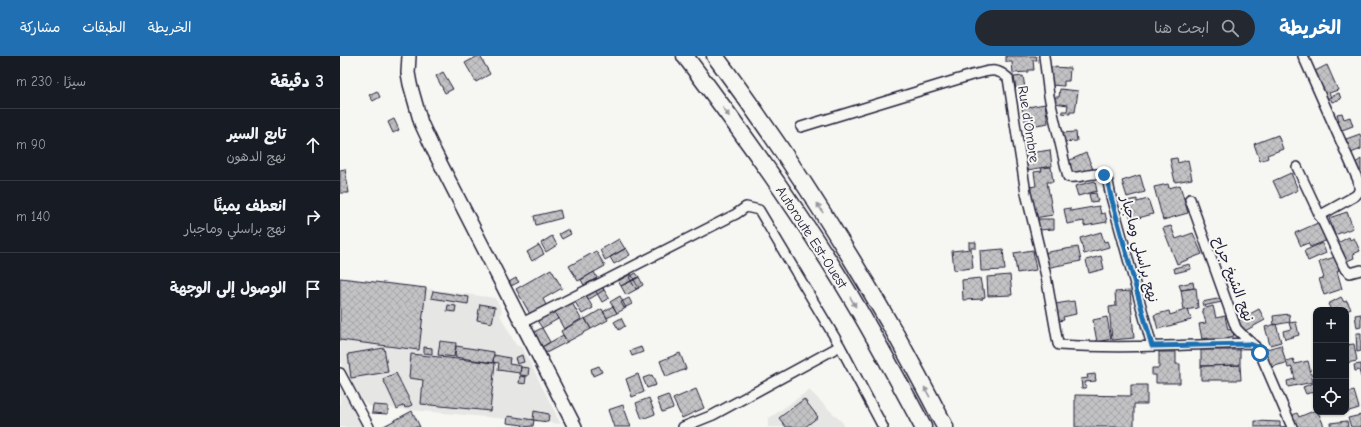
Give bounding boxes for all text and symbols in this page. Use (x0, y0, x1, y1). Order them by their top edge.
search box (975, 10, 1255, 46)
icon: search (1219, 17, 1241, 39)
text: الخريطة (1279, 17, 1341, 39)
text: مشاركة (20, 19, 60, 36)
text: الطبقات (82, 19, 126, 36)
text: الخريطة (148, 19, 191, 36)
text: ابحث هنا (1154, 19, 1209, 37)
text: 3 دقيقة (270, 72, 324, 91)
text: سيرًا · 230 m (16, 74, 86, 89)
street label: Rue d'Ombre (1014, 84, 1043, 164)
one-way arrow (722, 107, 730, 118)
text: تابع السير (227, 125, 286, 143)
icon: ahead (302, 134, 324, 156)
text: 90 m (16, 137, 46, 152)
text: نهج الدهون (226, 149, 286, 164)
route end (1095, 166, 1113, 184)
street label: Autoroute Est-Ouest (772, 183, 851, 292)
street label: نهج براسلي وماجبار (1113, 193, 1162, 305)
text: انعطف يمينًا (214, 197, 286, 215)
one-way arrow (817, 202, 824, 213)
icon: right (302, 206, 324, 228)
text: 140 m (16, 209, 50, 224)
text: نهج براسلي وماجبار (184, 221, 286, 236)
street label: نهج الشيخ جراح (1209, 234, 1257, 324)
icon: arrive (302, 278, 324, 300)
text: الوصول إلى الوجهة (170, 279, 286, 297)
one-way arrow (850, 296, 857, 308)
map controls (1313, 307, 1349, 415)
button: + (1313, 307, 1349, 343)
button: − (1313, 343, 1349, 379)
route start (1251, 344, 1269, 362)
button: locate (1313, 379, 1349, 415)
one-way arrow (924, 386, 931, 398)

